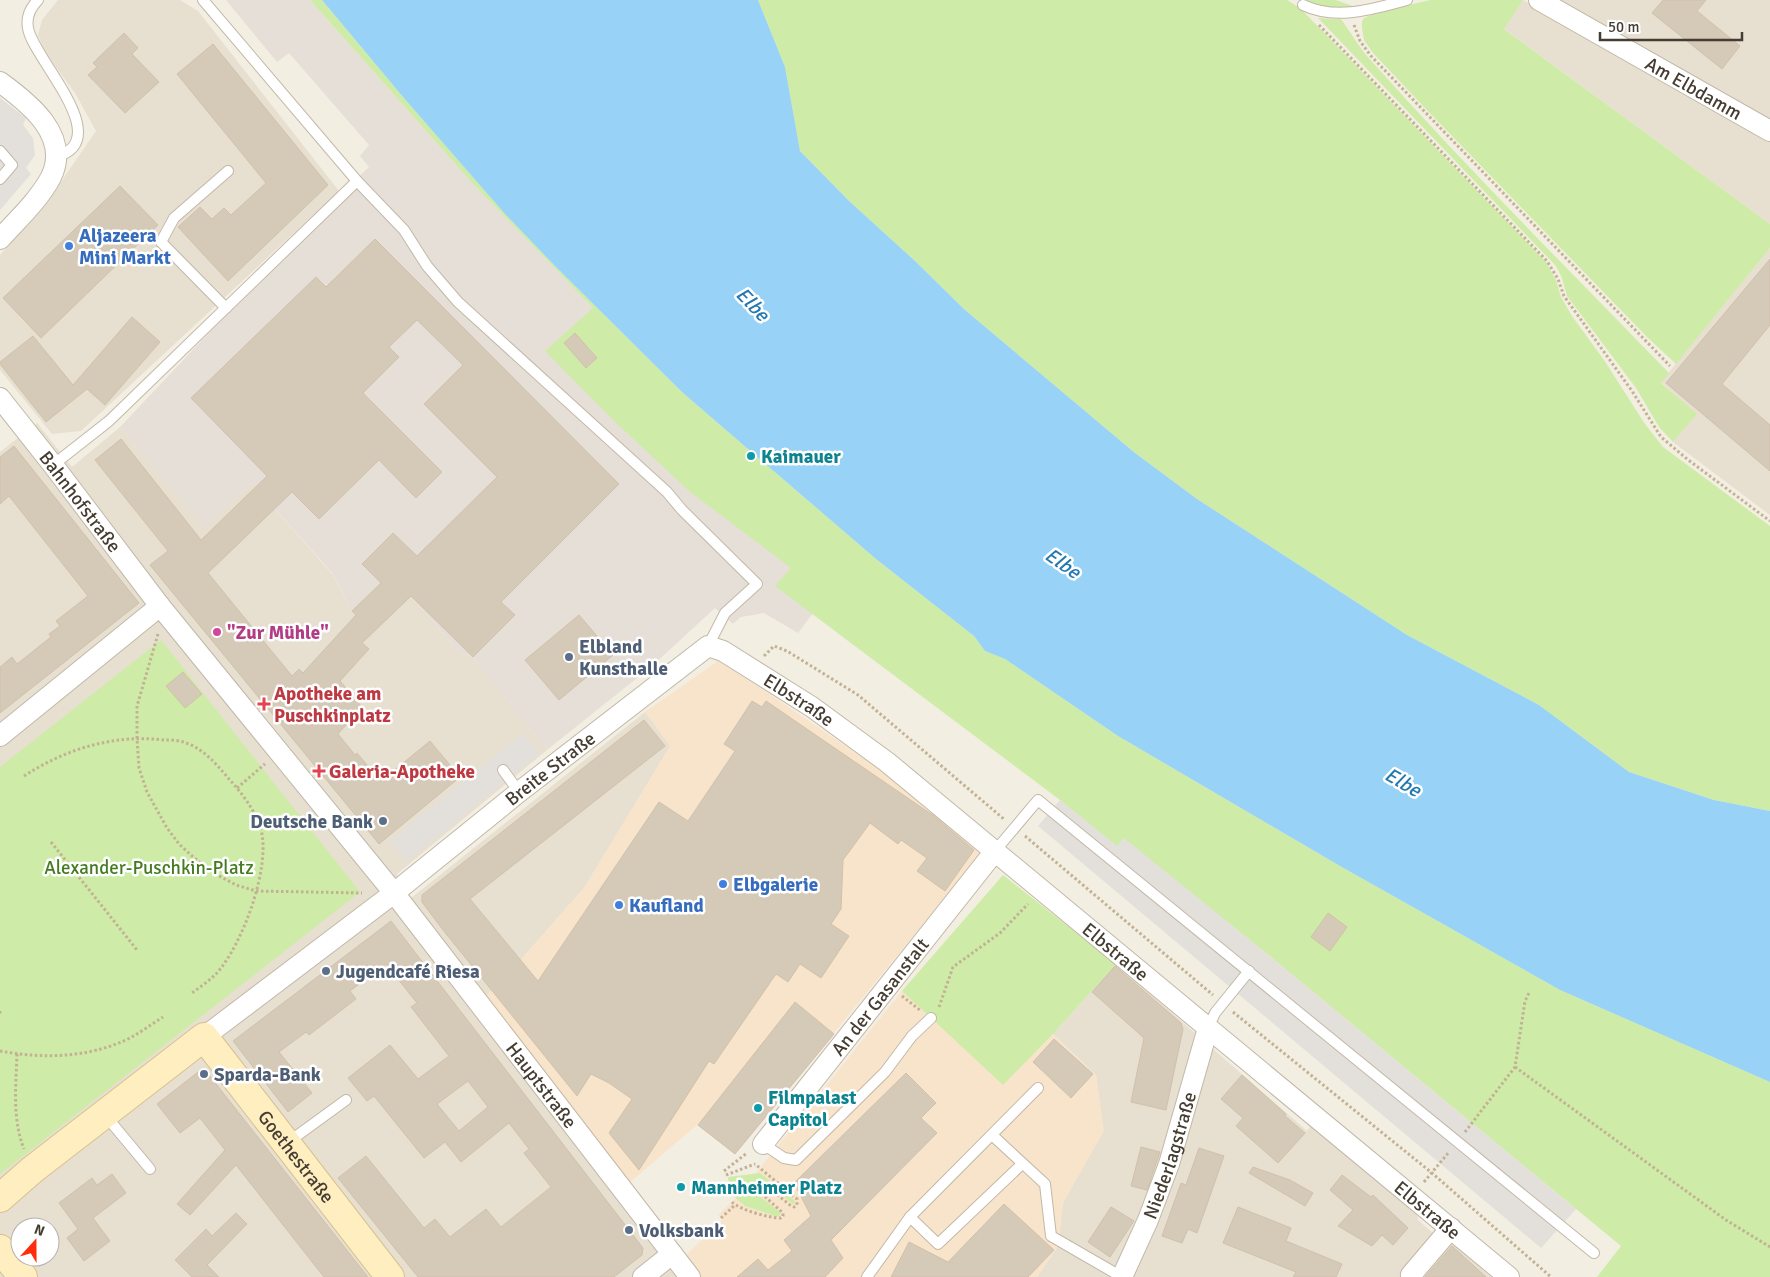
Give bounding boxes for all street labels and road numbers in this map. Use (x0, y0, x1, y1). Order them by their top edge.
street label: Am Elbdamm (1641, 52, 1746, 126)
street label: Bahnhofstraße (33, 446, 126, 557)
street label: Elbstraße (759, 669, 838, 732)
street label: Breite Straße (500, 727, 600, 812)
street label: Elbstraße (1077, 918, 1153, 987)
street label: An der Gasanstalt (826, 933, 935, 1061)
street label: Hauptstraße (500, 1038, 582, 1133)
street label: Niederlagstraße (1138, 1089, 1202, 1223)
street label: Goethestraße (252, 1106, 339, 1208)
street label: Elbstraße (1389, 1176, 1465, 1245)

